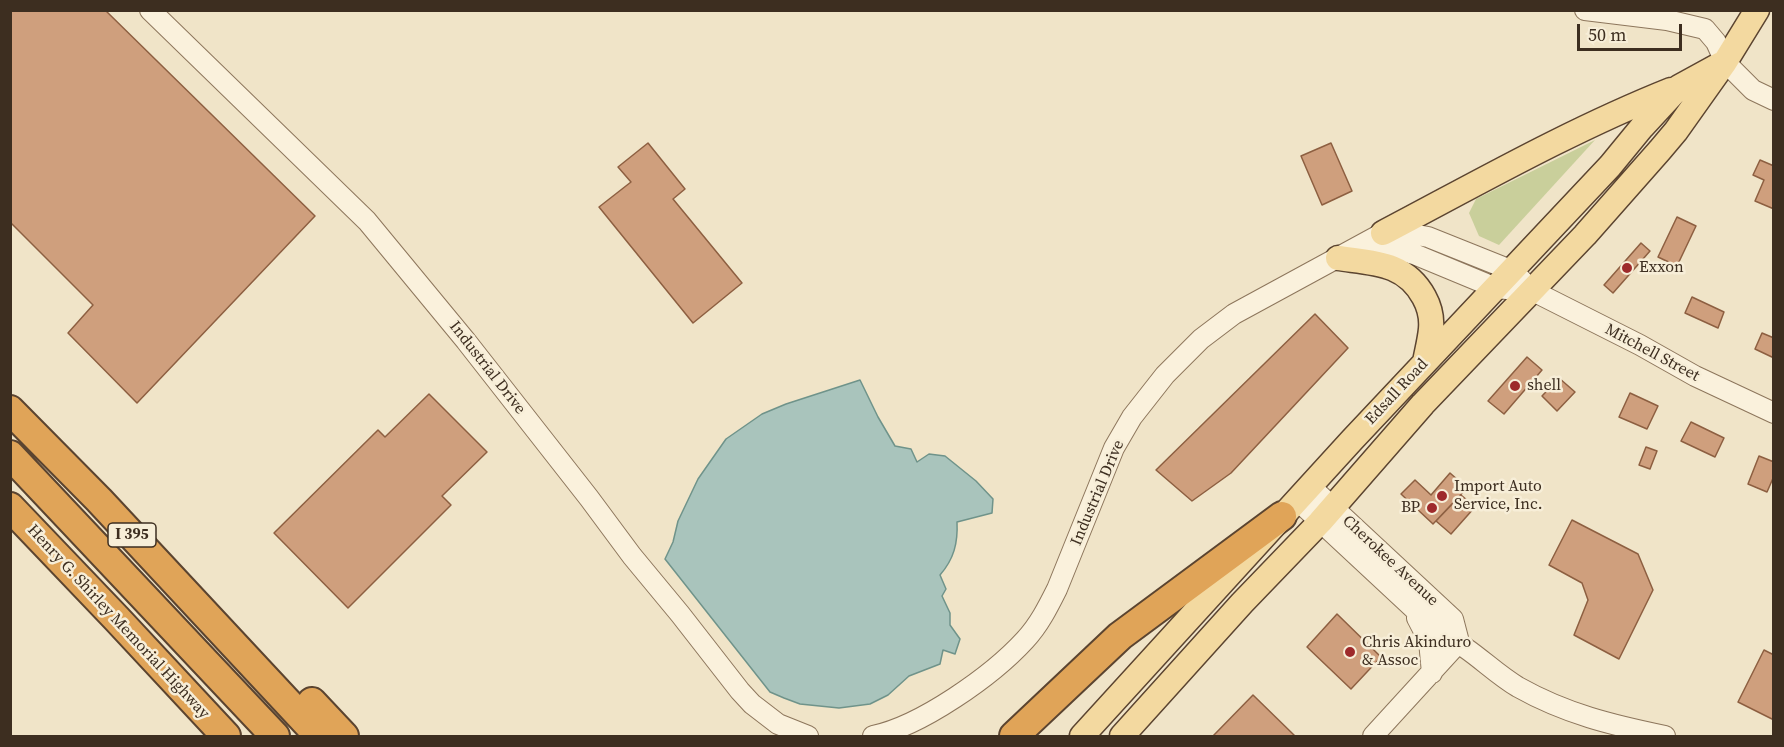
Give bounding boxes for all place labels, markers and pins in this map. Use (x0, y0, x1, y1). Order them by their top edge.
place label: Exxon (1639, 258, 1684, 278)
marker: Exxon (1620, 261, 1634, 275)
place label: shell (1527, 376, 1561, 396)
marker: shell (1508, 379, 1522, 393)
place label: Import Auto Service, Inc. (1454, 477, 1543, 515)
marker: Import Auto Service, Inc. (1435, 489, 1449, 503)
place label: BP (1401, 498, 1420, 518)
marker: BP (1425, 501, 1439, 515)
place label: Chris Akinduro & Assoc (1362, 633, 1471, 671)
marker: Chris Akinduro & Assoc (1343, 645, 1357, 659)

